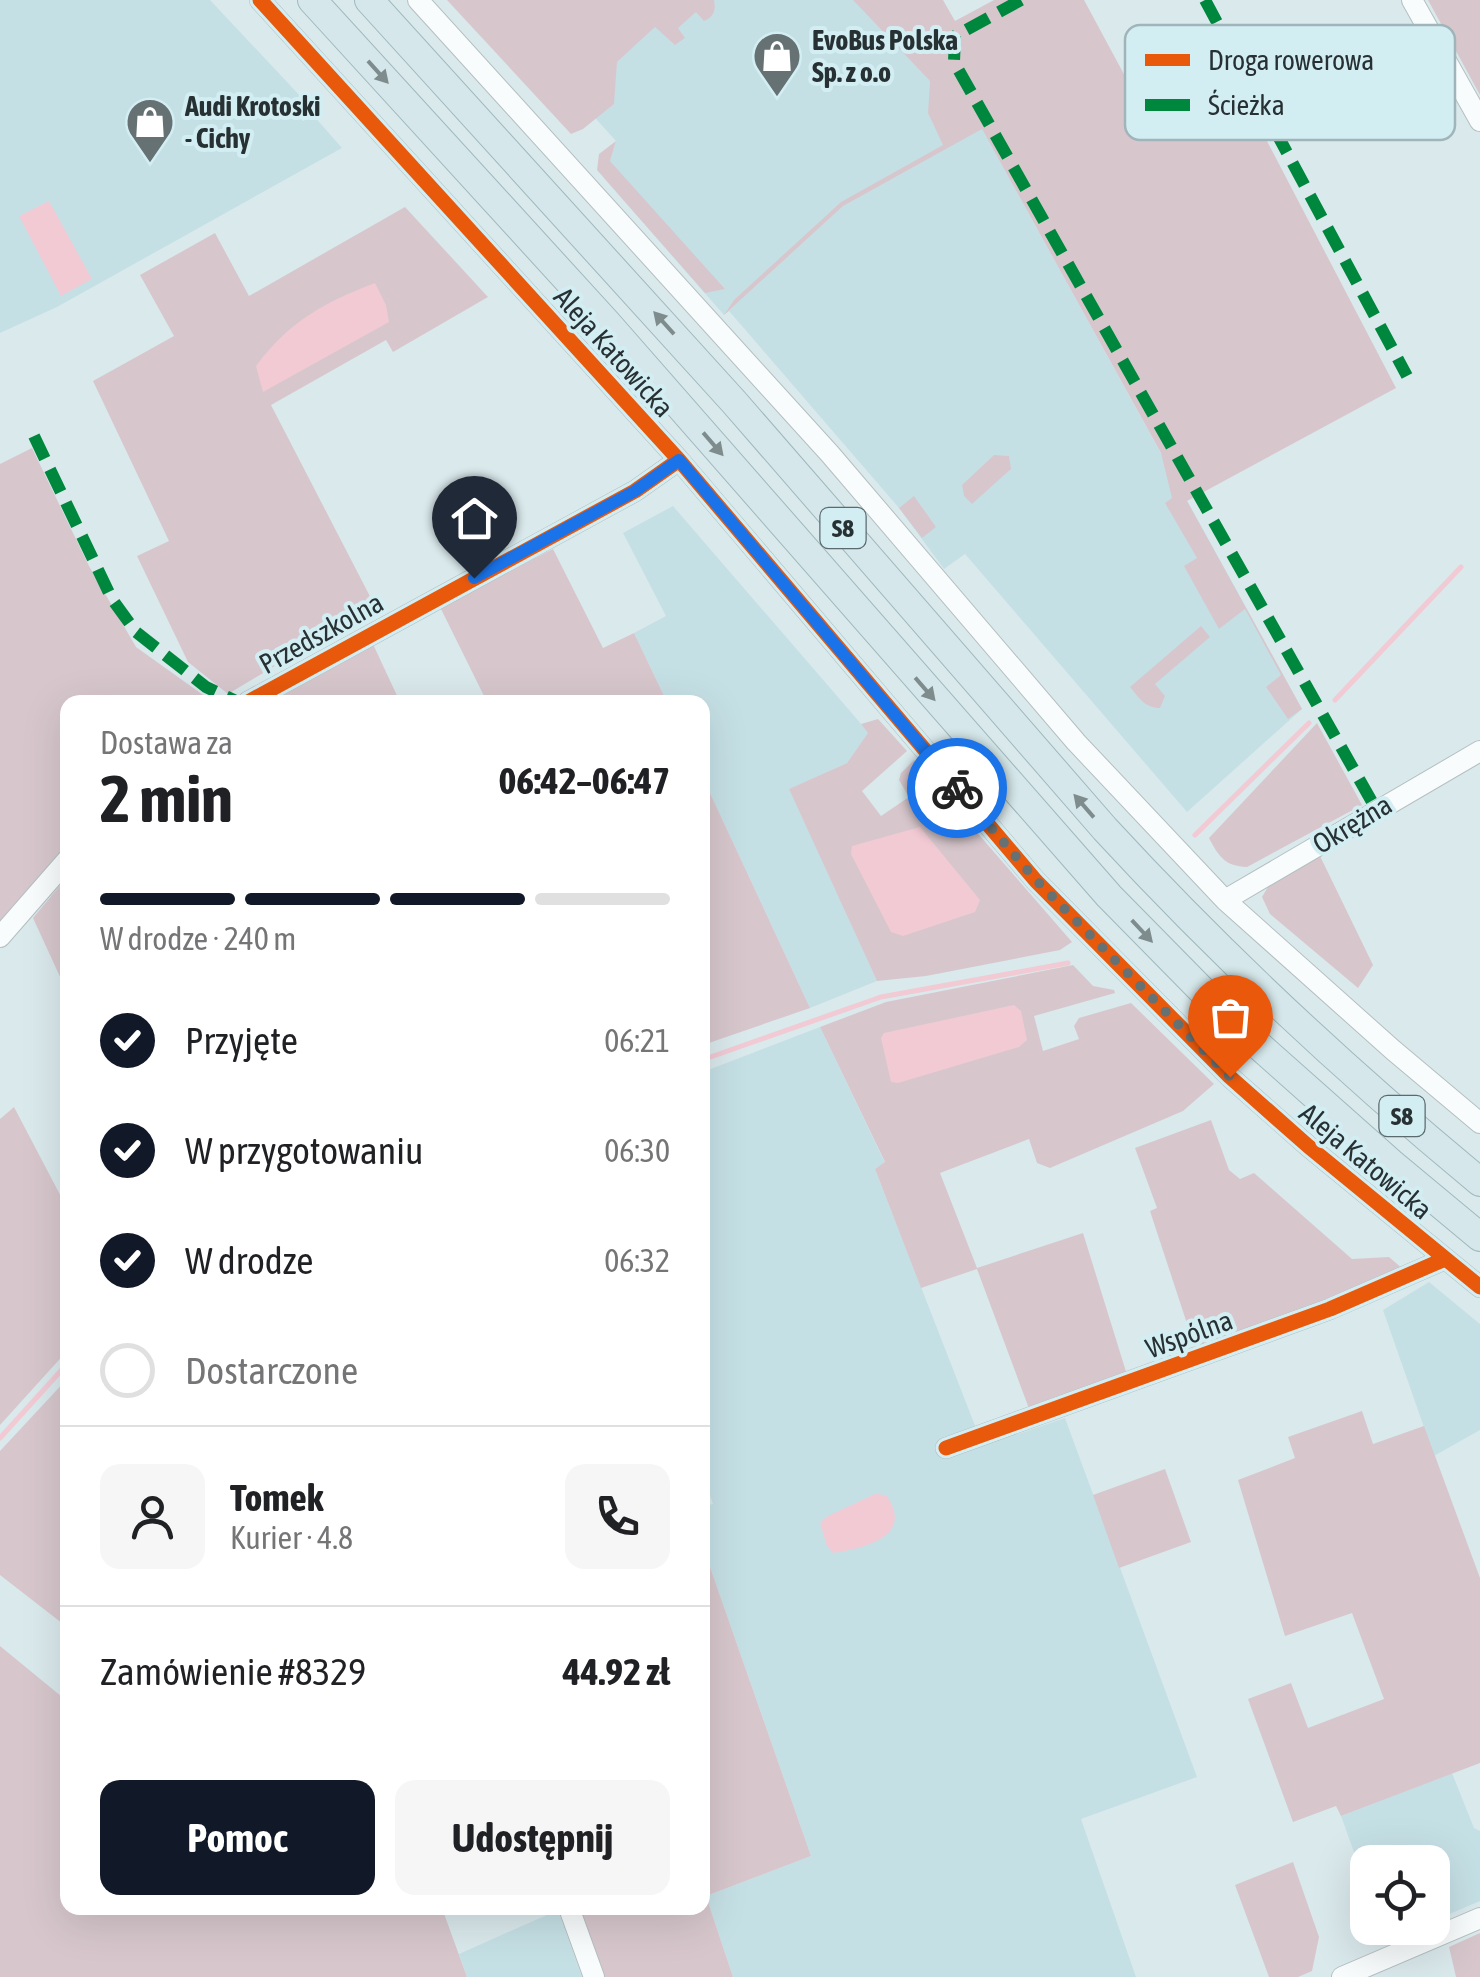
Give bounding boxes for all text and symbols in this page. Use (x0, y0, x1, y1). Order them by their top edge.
place label: EvoBus Polska Sp. z o.o (812, 24, 958, 88)
legend (1125, 25, 1455, 140)
shop icon: EvoBus Polska Sp. z o.o (751, 30, 803, 98)
text: Droga rowerowa (1208, 44, 1374, 76)
one-way arrow (366, 60, 389, 84)
text: Ścieżka (1208, 89, 1285, 121)
place label: Audi Krotoski - Cichy (184, 90, 320, 154)
shop icon: Audi Krotoski - Cichy (124, 96, 176, 164)
street label: Aleja Katowicka (548, 281, 680, 423)
one-way arrow (653, 311, 675, 336)
one-way arrow (701, 431, 723, 456)
pin (432, 476, 517, 579)
icon: home (447, 491, 502, 546)
road number: S8 (820, 508, 866, 548)
street label: Przedszkolna (254, 586, 388, 680)
one-way arrow (914, 676, 936, 701)
text: Dostawa za (100, 724, 233, 761)
courier (907, 738, 1007, 838)
text: 06:42–06:47 (498, 759, 670, 802)
text: 2 min (100, 761, 233, 836)
icon: bike (930, 761, 985, 816)
street label: Okrężna (1307, 788, 1397, 860)
one-way arrow (1074, 794, 1096, 819)
one-way arrow (1130, 919, 1153, 943)
text: W drodze · 240 m (100, 920, 296, 957)
pin (1188, 975, 1273, 1078)
icon: bag (1203, 990, 1258, 1045)
icon: check (100, 1013, 155, 1068)
text: Przyjęte (185, 1019, 298, 1062)
text: 06:21 (604, 1022, 670, 1059)
street label: Aleja Katowicka (1293, 1096, 1439, 1226)
road number: S8 (1380, 1096, 1424, 1136)
icon: check (100, 1123, 155, 1178)
text: W przygotowaniu (185, 1129, 423, 1172)
text: 06:30 (604, 1132, 670, 1169)
icon: check (100, 1233, 155, 1288)
text: W drodze (185, 1239, 313, 1282)
text: 06:32 (604, 1242, 670, 1279)
street label: Wspólna (1141, 1304, 1237, 1364)
text: Dostarczone (185, 1349, 358, 1392)
button: person (100, 1464, 205, 1569)
button: phone (565, 1464, 670, 1569)
text: Tomek (230, 1476, 324, 1519)
text: Kurier · 4.8 (230, 1519, 353, 1556)
text: Zamówienie #8329 (100, 1650, 366, 1693)
text: 44.92 zł (563, 1650, 670, 1693)
button: Pomoc (100, 1780, 375, 1895)
button: Udostępnij (395, 1780, 670, 1895)
map controls (1350, 1845, 1450, 1945)
button: locate (1350, 1845, 1450, 1945)

